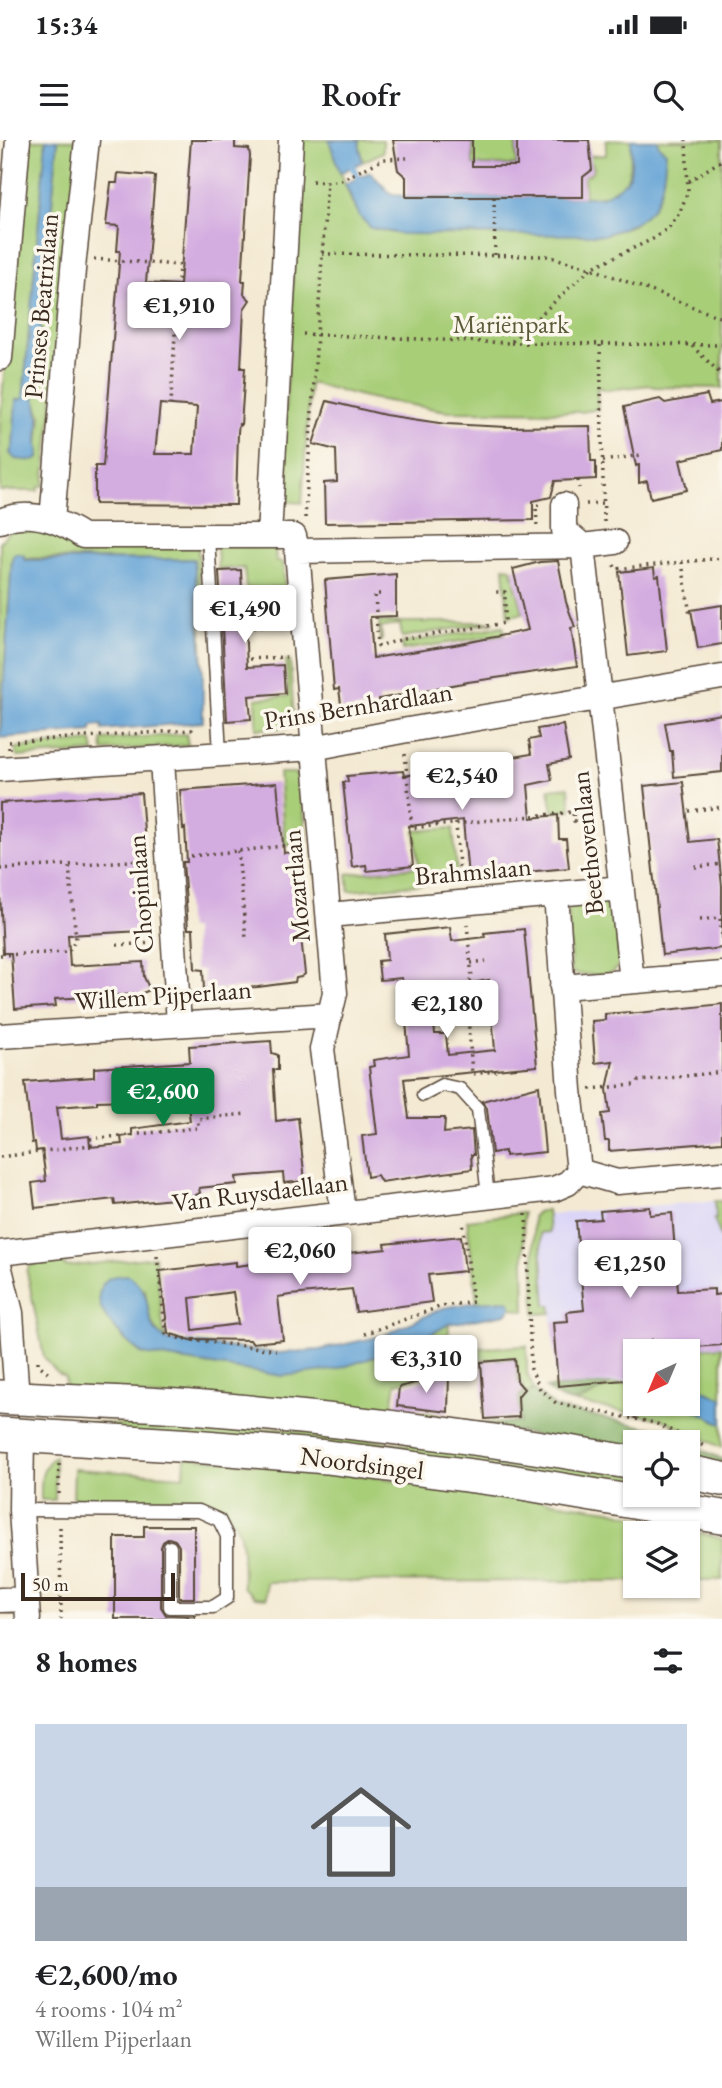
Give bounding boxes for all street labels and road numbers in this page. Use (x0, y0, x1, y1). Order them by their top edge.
street label: Prinses Beatrixlaan (16, 212, 66, 400)
street label: Prins Bernhardlaan (261, 674, 455, 738)
street label: Beethovenlaan (563, 769, 611, 917)
street label: Mozartlaan (274, 828, 318, 944)
street label: Chopinlaan (119, 833, 161, 955)
street label: Brahmslaan (413, 849, 533, 893)
street label: Willem Pijperlaan (73, 972, 253, 1018)
street label: Van Ruysdaellaan (170, 1164, 350, 1220)
street label: Noordsingel (298, 1439, 426, 1487)

